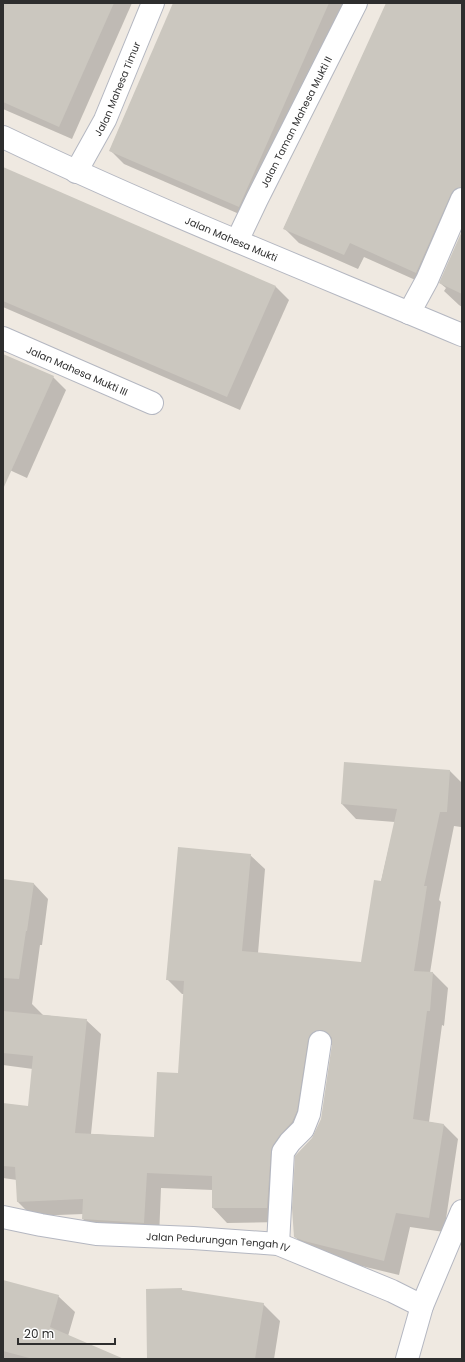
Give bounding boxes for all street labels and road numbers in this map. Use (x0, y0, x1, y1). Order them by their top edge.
street label: Jalan Mahesa Timur (90, 39, 144, 139)
street label: Jalan Taman Mahesa Mukti II (257, 54, 336, 190)
street label: Jalan Mahesa Mukti (182, 213, 280, 265)
street label: Jalan Mahesa Mukti III (24, 342, 130, 400)
street label: Jalan Pedurungan Tengah IV (146, 1229, 292, 1256)

